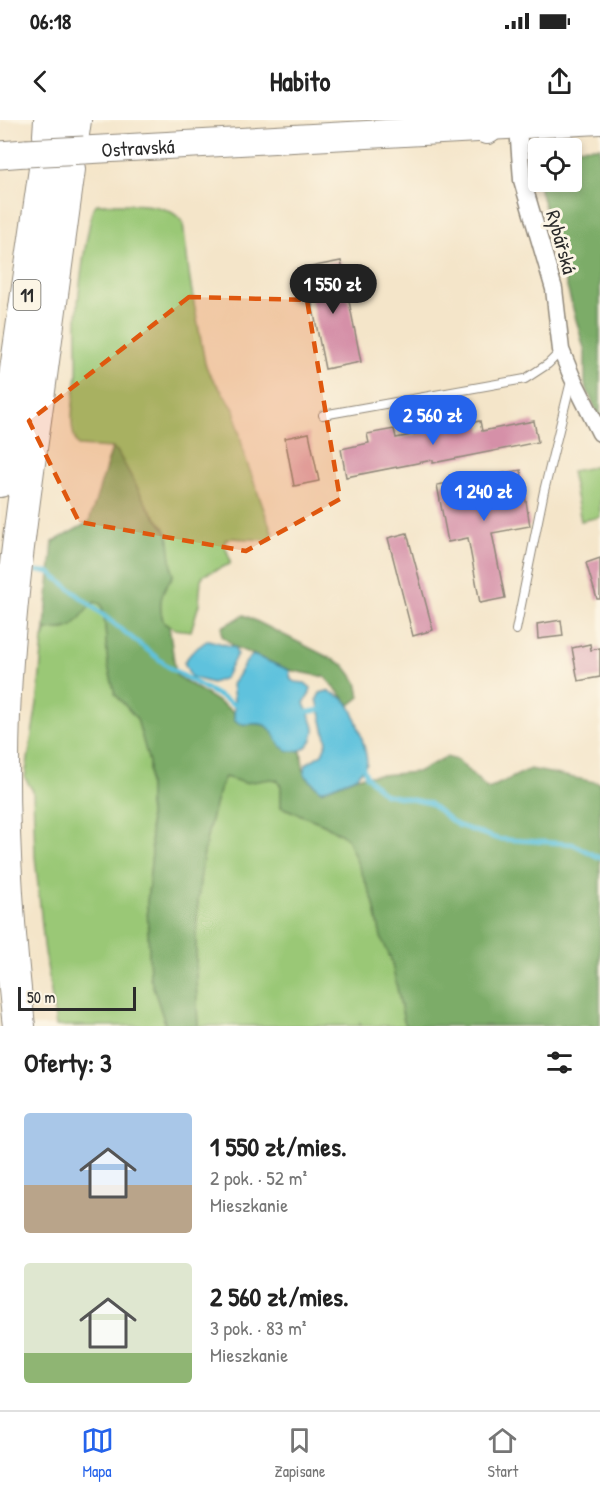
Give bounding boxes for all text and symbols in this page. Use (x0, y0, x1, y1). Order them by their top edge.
text: 06:18 (30, 6, 71, 36)
text: Habito (270, 63, 330, 99)
icon: back (24, 65, 57, 98)
icon: share (543, 65, 576, 98)
street label: Ostravská (101, 132, 175, 163)
map controls (528, 138, 582, 192)
button: locate (528, 138, 582, 192)
street label: Rybářská (540, 207, 584, 277)
pin: 1 550 zł (271, 264, 395, 315)
text: 1 550 zł (304, 270, 362, 297)
road number: 11 (14, 280, 40, 310)
pin: 2 560 zł (371, 395, 495, 446)
text: 2 560 zł (403, 401, 463, 428)
pin: 1 240 zł (422, 471, 546, 522)
text: 1 240 zł (455, 477, 513, 504)
scale bar (18, 984, 136, 1012)
text: 50 m (27, 986, 56, 1008)
text: Oferty: 3 (24, 1045, 112, 1080)
icon: filters (543, 1046, 576, 1079)
text: 1 550 zł/mies. (210, 1129, 346, 1164)
icon: home (72, 1137, 144, 1209)
text: 2 pok. · 52 m² (210, 1164, 307, 1191)
text: Mieszkanie (210, 1191, 288, 1218)
text: 2 560 zł/mies. (210, 1279, 349, 1314)
icon: home (72, 1287, 144, 1359)
text: 3 pok. · 83 m² (210, 1314, 306, 1341)
text: Mieszkanie (210, 1341, 288, 1368)
tab: Mapa (81, 1424, 114, 1482)
tab: Zapisane (275, 1424, 325, 1482)
tab: Start (486, 1424, 519, 1482)

